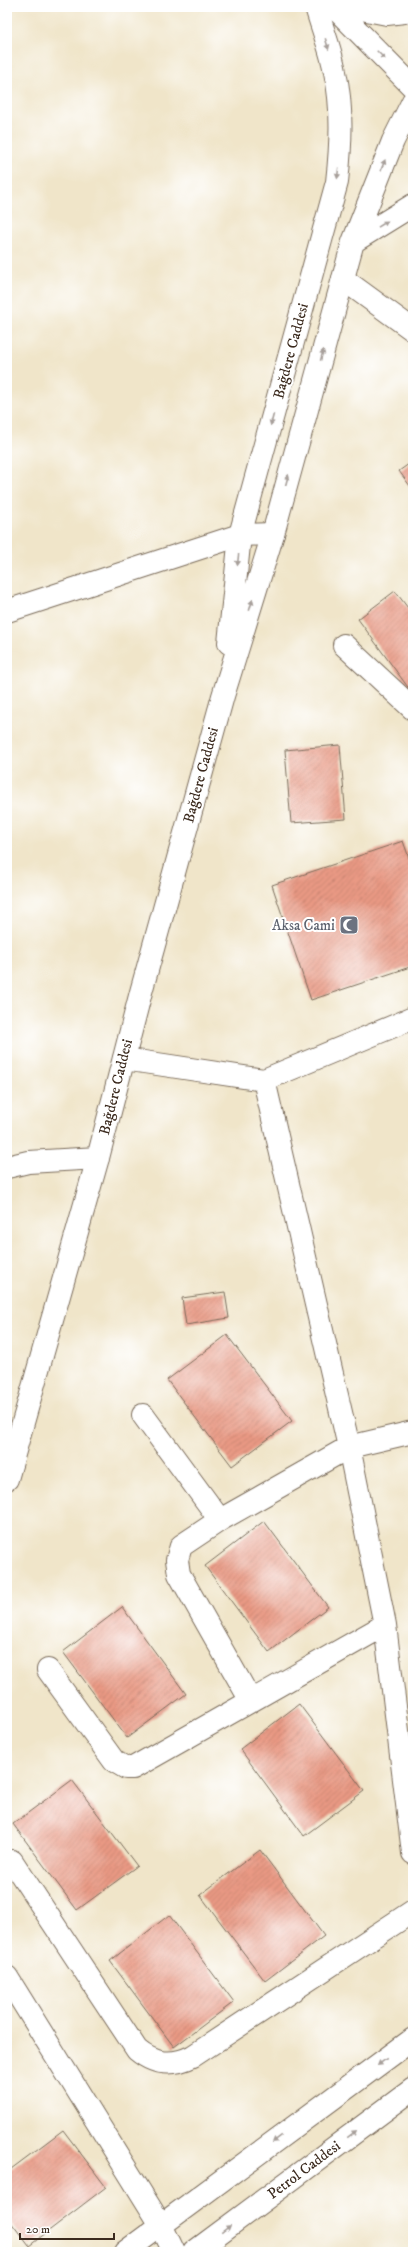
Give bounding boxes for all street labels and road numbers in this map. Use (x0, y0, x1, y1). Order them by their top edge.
street label: Bağdere Caddesi (269, 301, 313, 401)
street label: Bağdere Caddesi (179, 725, 223, 825)
street label: Bağdere Caddesi (95, 1037, 137, 1137)
street label: Petrol Caddesi (264, 2136, 344, 2204)

